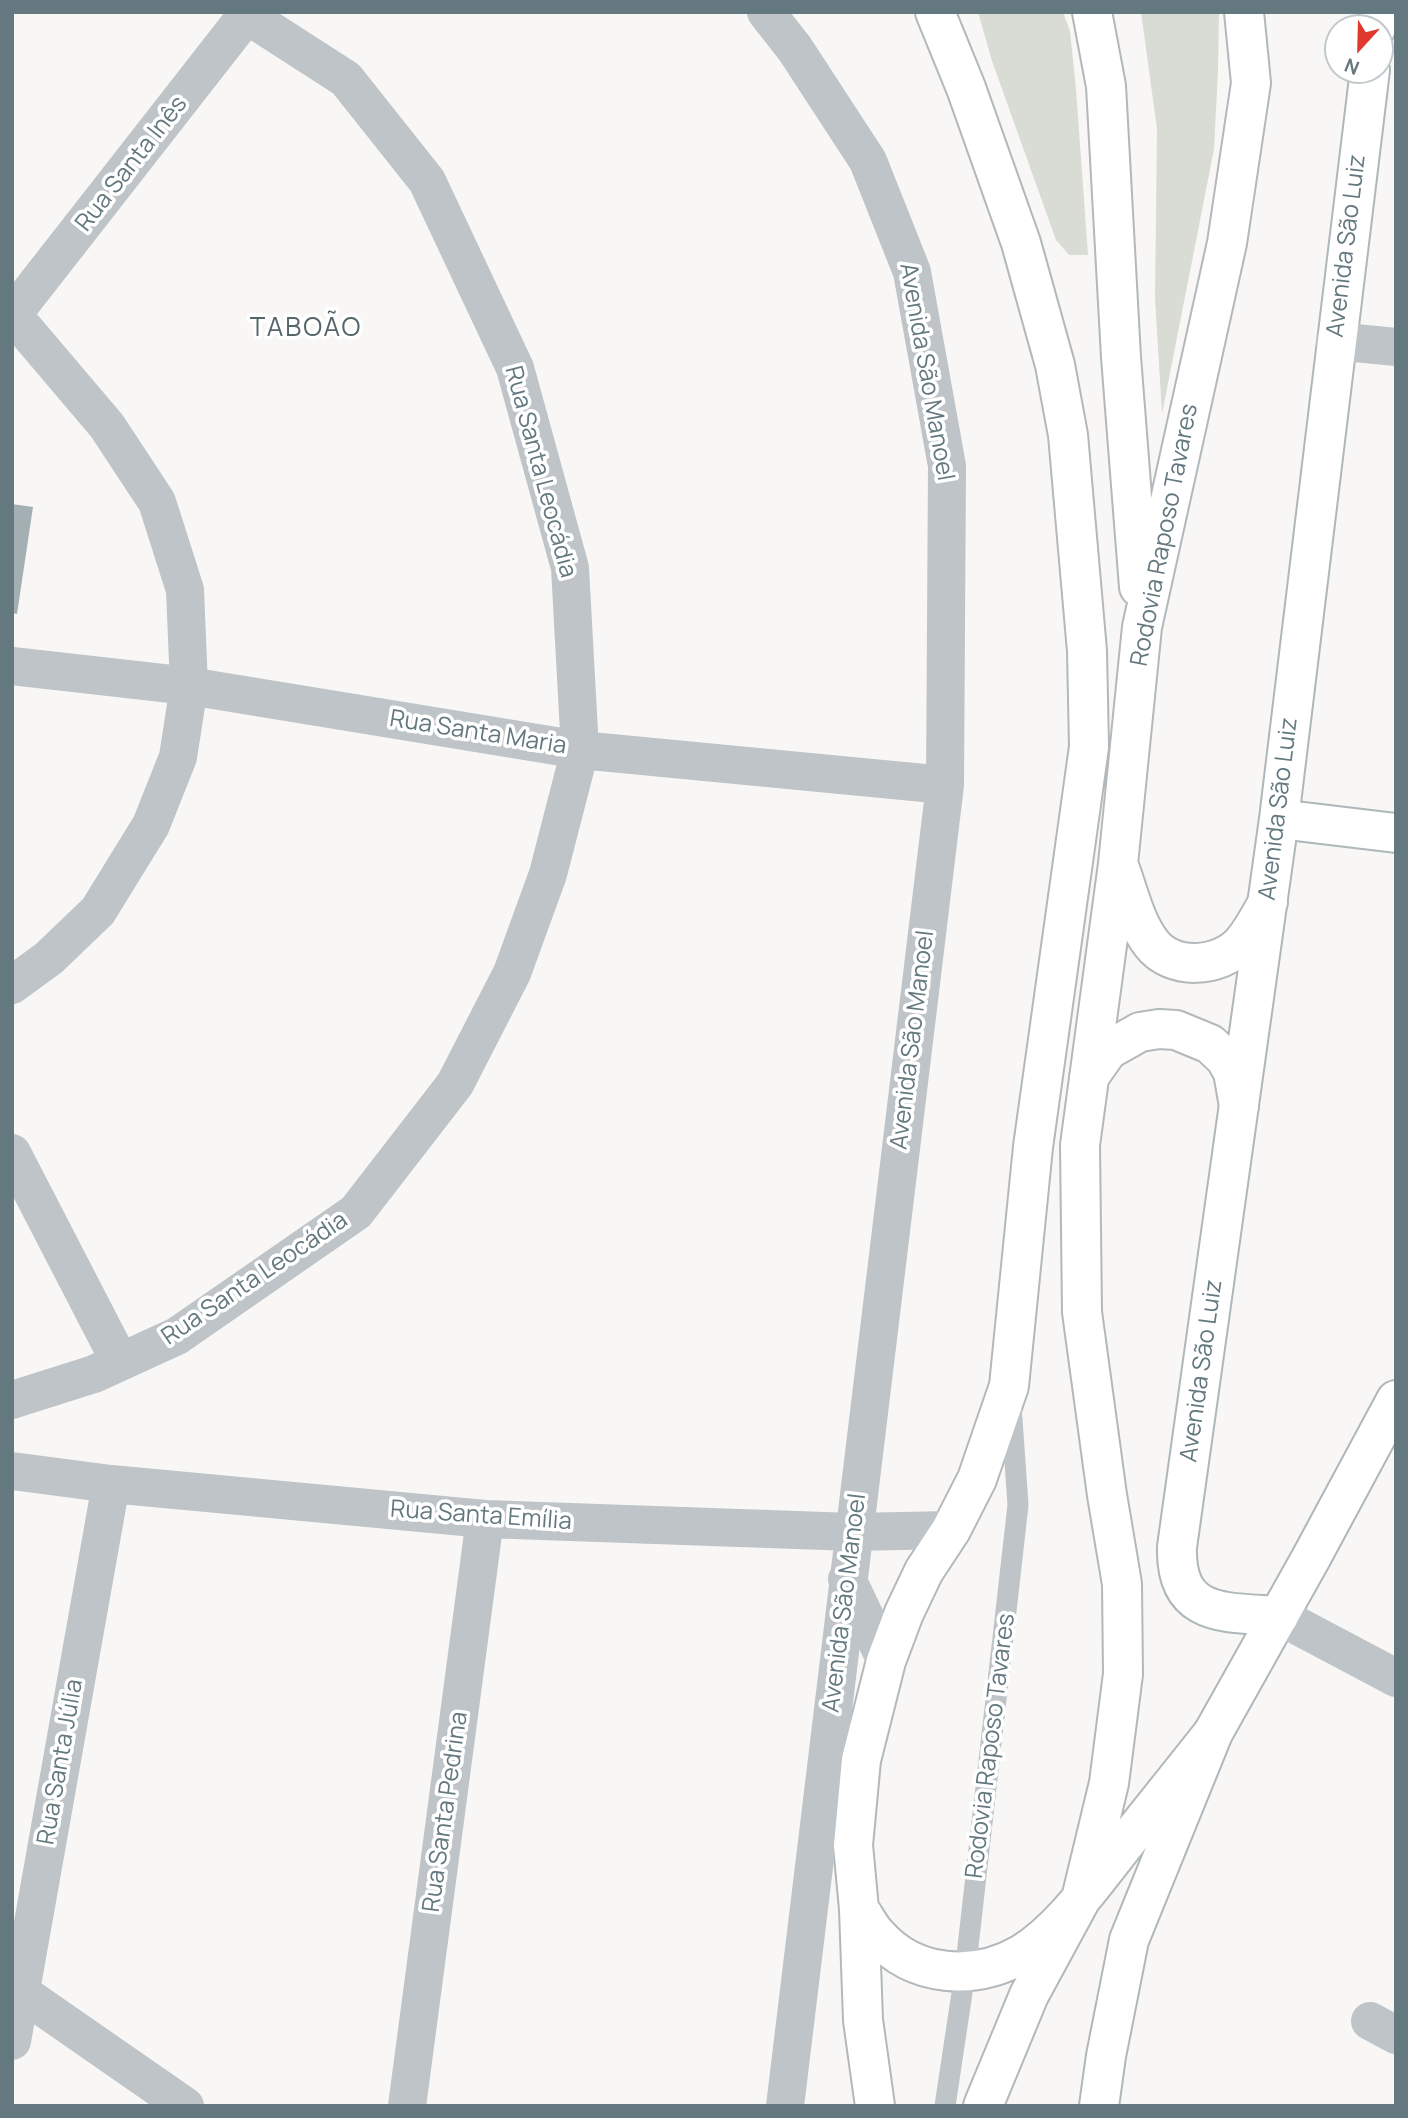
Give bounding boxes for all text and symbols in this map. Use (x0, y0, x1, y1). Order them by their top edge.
north arrow (1324, 14, 1394, 84)
text: N (1341, 52, 1363, 81)
street label: Rua Santa Inês (70, 90, 194, 238)
street label: Avenida São Luiz (1322, 153, 1372, 339)
street label: Avenida São Manoel (893, 261, 959, 483)
district label: TABOÃO (251, 313, 361, 345)
street label: Rua Santa Leocádia (498, 363, 582, 581)
street label: Rodovia Raposo Tavares (1125, 401, 1205, 669)
street label: Rua Santa Maria (387, 705, 569, 761)
street label: Avenida São Luiz (1254, 716, 1304, 902)
street label: Avenida São Manoel (885, 929, 941, 1151)
street label: Rua Santa Leocádia (157, 1206, 353, 1352)
street label: Avenida São Luiz (1175, 1278, 1229, 1464)
street label: Avenida São Manoel (817, 1492, 873, 1714)
street label: Rua Santa Emília (389, 1495, 573, 1537)
street label: Rodovia Raposo Tavares (960, 1612, 1022, 1880)
street label: Rua Santa Júlia (32, 1677, 90, 1847)
street label: Rua Santa Pedrina (418, 1710, 474, 1914)

